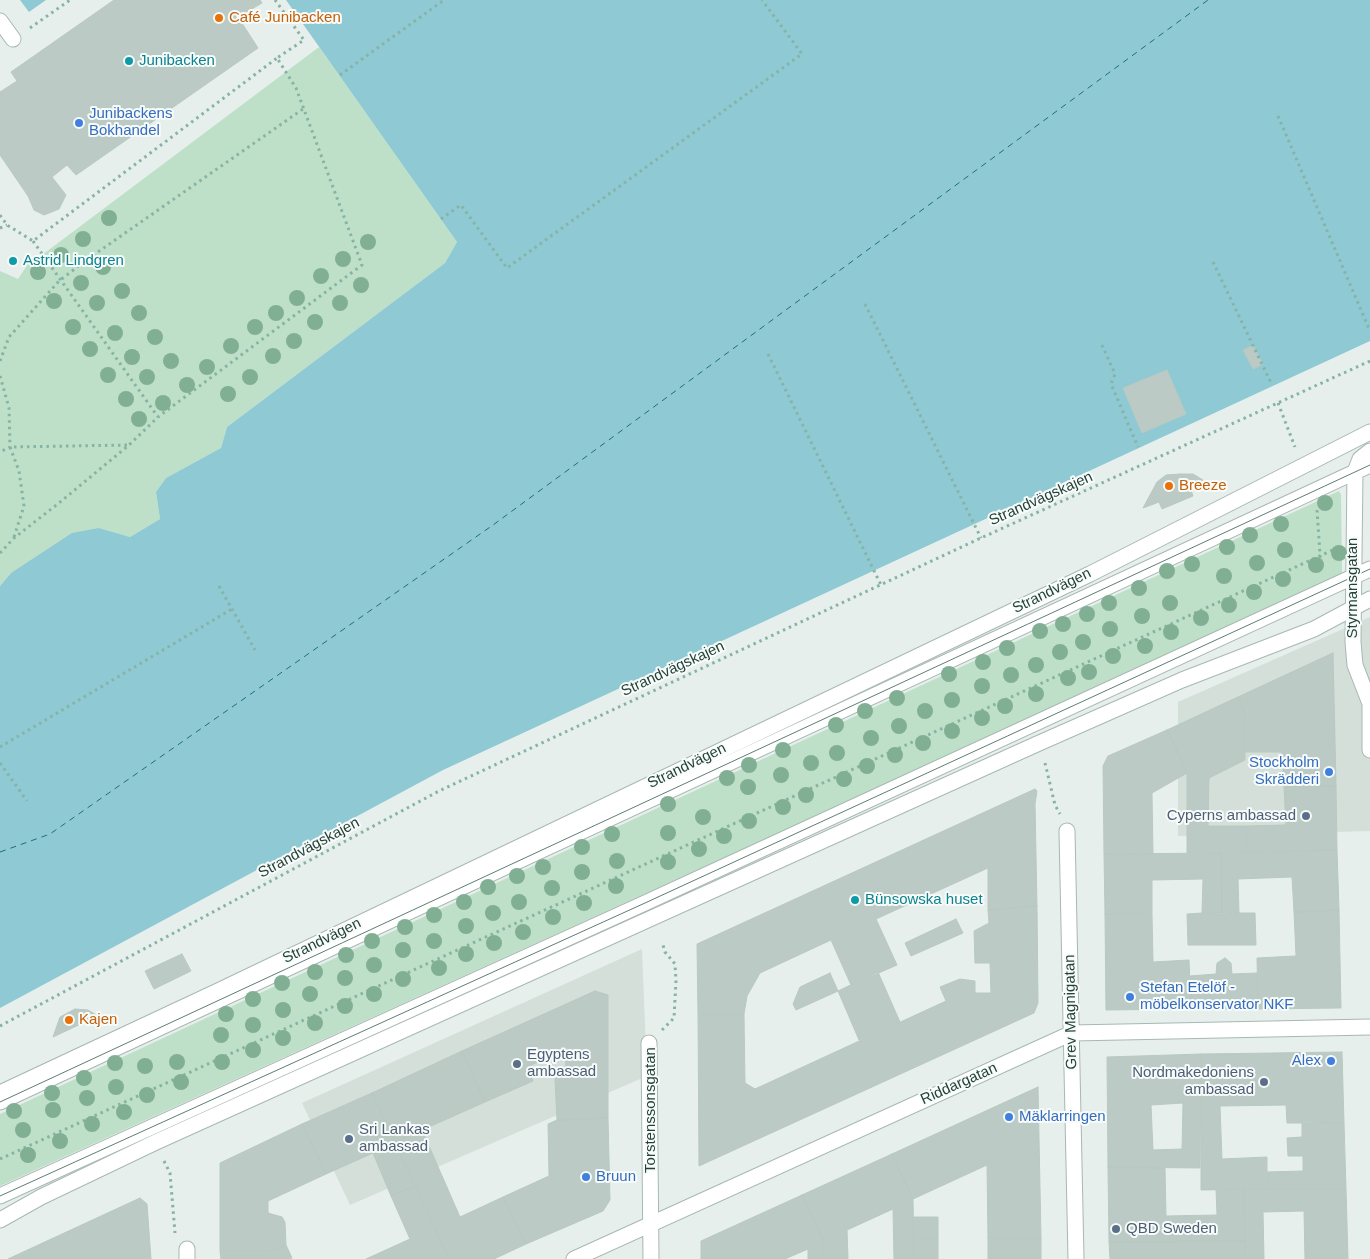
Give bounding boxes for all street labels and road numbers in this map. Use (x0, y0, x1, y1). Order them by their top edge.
street label: Strandvägskajen (986, 468, 1096, 530)
street label: Styrmansgatan (1344, 538, 1362, 638)
street label: Strandvägen (1010, 564, 1094, 618)
street label: Strandvägskajen (619, 637, 727, 701)
street label: Strandvägen (645, 739, 729, 793)
street label: Strandvägskajen (255, 814, 363, 882)
street label: Strandvägen (280, 914, 364, 968)
street label: Grev Magnigatan (1061, 954, 1081, 1070)
street label: Torstenssonsgatan (642, 1047, 660, 1173)
street label: Riddargatan (918, 1059, 1000, 1109)

